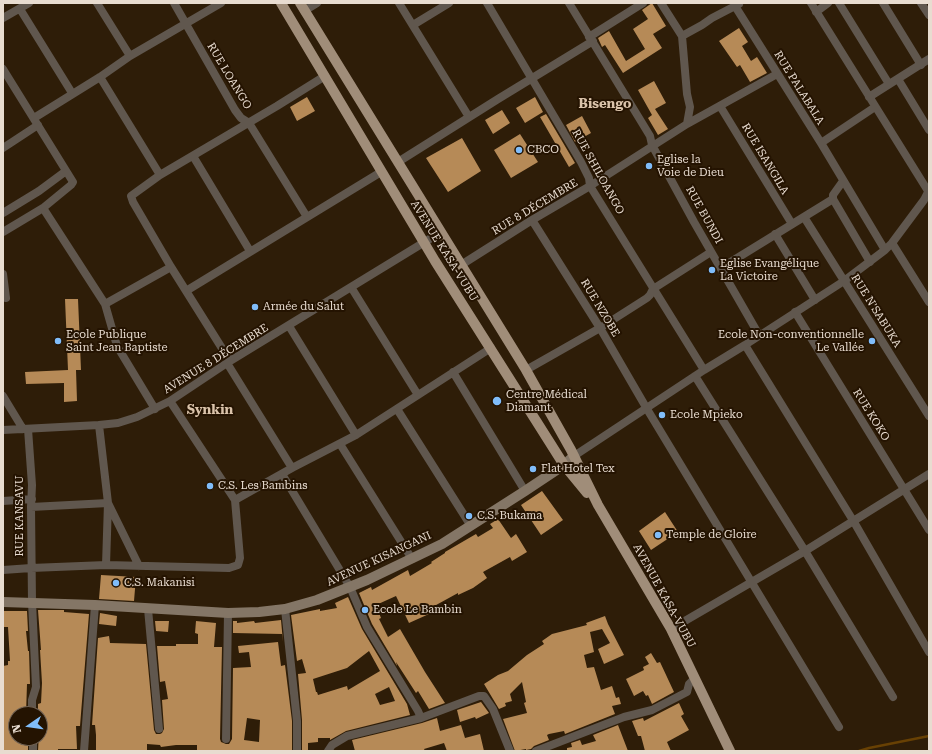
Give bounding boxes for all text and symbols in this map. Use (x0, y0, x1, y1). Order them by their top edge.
street label: RUE LOANGO (204, 40, 254, 112)
street label: RUE PALABALA (771, 49, 827, 127)
district label: Bisengo (579, 96, 631, 112)
street label: RUE ISANGILA (739, 121, 791, 197)
street label: RUE SHILOANGO (569, 127, 627, 217)
place label: CBCO (527, 143, 559, 157)
marker: CBCO (514, 145, 524, 155)
place label: Eglise la Voie de Dieu (657, 153, 724, 179)
marker: Eglise la Voie de Dieu (644, 161, 654, 171)
street label: RUE 8 DÉCEMBRE (490, 176, 580, 238)
street label: RUE BUNDI (683, 184, 725, 246)
street label: AVENUE KASA-VUBU (408, 198, 480, 304)
place label: Eglise Evangélique La Victoire (720, 257, 819, 283)
marker: Eglise Evangélique La Victoire (707, 265, 717, 275)
street label: RUE N'SABUKA (848, 272, 904, 350)
street label: RUE NZOBE (578, 277, 622, 339)
place label: Armée du Salut (263, 300, 344, 314)
marker: Armée du Salut (250, 302, 260, 312)
street label: AVENUE 8 DÉCEMBRE (161, 321, 271, 397)
place label: Ecole Publique Saint Jean Baptiste (66, 328, 168, 354)
place label: Ecole Non-conventionnelle Le Vallée (718, 328, 864, 354)
marker: Ecole Publique Saint Jean Baptiste (53, 336, 63, 346)
marker: Ecole Non-conventionnelle Le Vallée (867, 336, 877, 346)
street label: RUE KOKO (850, 387, 892, 443)
place label: Centre Médical Diamant (506, 388, 587, 414)
marker: Centre Médical Diamant (491, 395, 503, 407)
district label: Synkin (187, 402, 233, 418)
place label: Ecole Mpieko (670, 408, 743, 422)
marker: Ecole Mpieko (657, 410, 667, 420)
place label: Flat Hotel Tex (541, 462, 615, 476)
marker: Flat Hotel Tex (528, 464, 538, 474)
street label: RUE KANSAVU (13, 475, 27, 557)
place label: C.S. Les Bambins (218, 479, 308, 493)
marker: C.S. Les Bambins (205, 481, 215, 491)
place label: C.S. Bukama (477, 509, 542, 523)
marker: C.S. Bukama (464, 511, 474, 521)
place label: Temple de Gloire (666, 528, 757, 542)
street label: AVENUE KISANGANI (325, 529, 433, 589)
marker: Temple de Gloire (653, 530, 663, 540)
street label: AVENUE KASA-VUBU (630, 542, 698, 650)
place label: C.S. Makanisi (124, 576, 195, 590)
marker: C.S. Makanisi (111, 578, 121, 588)
place label: Ecole Le Bambin (373, 603, 462, 617)
marker: Ecole Le Bambin (360, 605, 370, 615)
north arrow (8, 706, 48, 746)
text: N (10, 723, 24, 734)

